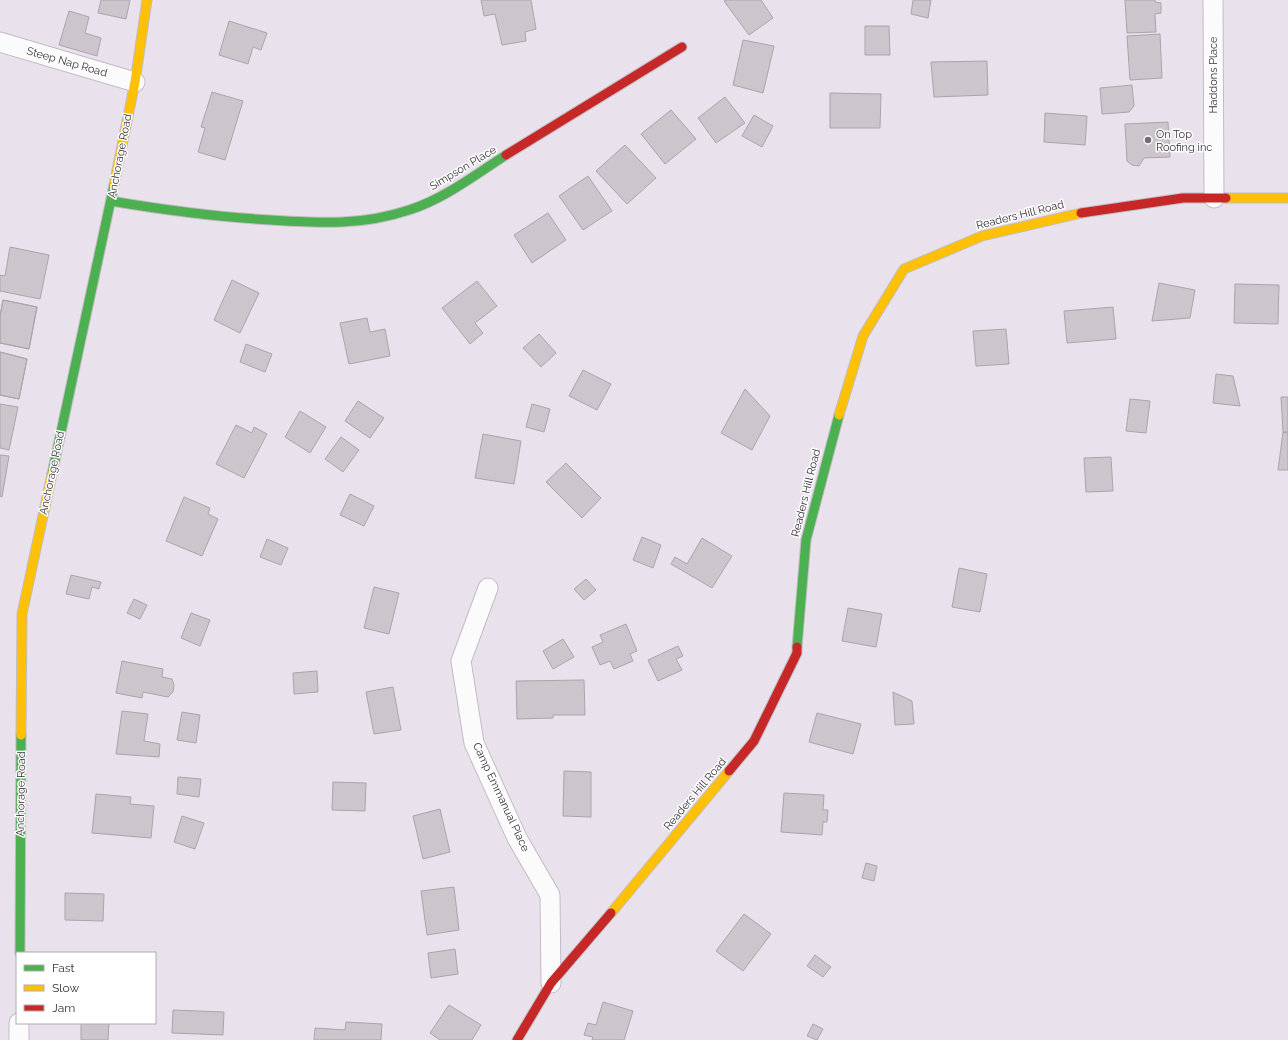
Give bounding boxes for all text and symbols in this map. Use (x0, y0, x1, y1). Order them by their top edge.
street label: Haddons Place (1207, 36, 1220, 114)
street label: Steep Nap Road (25, 44, 109, 80)
street label: Anchorage Road (105, 113, 135, 199)
place label: On Top Roofing inc (1156, 128, 1212, 154)
marker: On Top Roofing inc (1143, 135, 1153, 145)
street label: Simpson Place (427, 143, 499, 193)
street label: Readers Hill Road (975, 198, 1065, 232)
street label: Anchorage Road (37, 430, 67, 516)
street label: Readers Hill Road (789, 448, 823, 538)
street label: Camp Emmanual Place (470, 740, 532, 854)
street label: Anchorage Road (14, 751, 28, 837)
street label: Readers Hill Road (661, 755, 729, 833)
legend (16, 952, 156, 1024)
text: Fast (52, 961, 75, 975)
text: Slow (52, 981, 79, 995)
text: Jam (52, 1001, 75, 1015)

